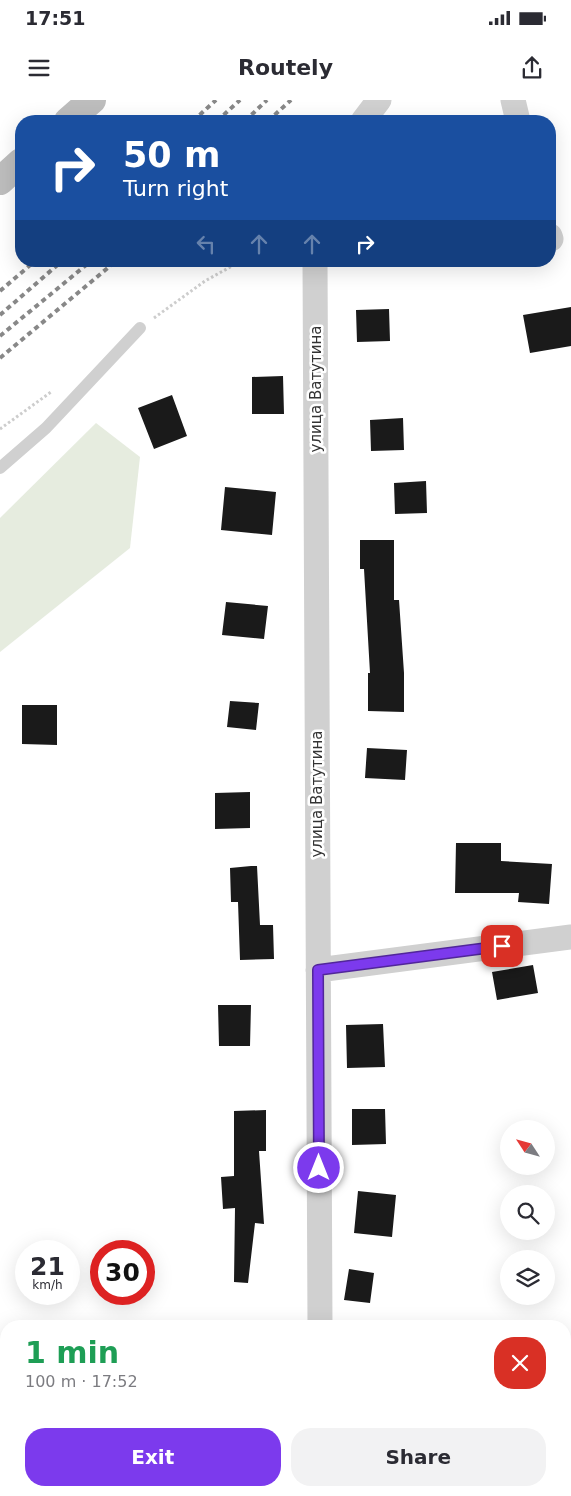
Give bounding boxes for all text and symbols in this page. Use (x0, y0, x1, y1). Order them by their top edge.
text: 17:51 (25, 7, 85, 29)
icon: menu (25, 54, 53, 82)
icon: share (518, 54, 546, 82)
text: Routely (238, 55, 333, 80)
icon: right (40, 135, 105, 200)
text: 50 m (123, 135, 220, 175)
text: Turn right (123, 176, 228, 201)
icon: left (192, 230, 220, 258)
icon: ahead (245, 230, 273, 258)
icon: ahead (298, 230, 326, 258)
icon: right (351, 230, 379, 258)
street label: улица Ватутина (307, 326, 325, 452)
street label: улица Ватутина (308, 731, 326, 857)
pin (481, 925, 523, 967)
icon: arrive (488, 932, 516, 960)
north arrow (500, 1120, 555, 1175)
map controls (500, 1120, 555, 1305)
position arrow (292, 1141, 344, 1193)
button: search (500, 1185, 555, 1240)
speed limit sign: 30 (90, 1240, 155, 1305)
button: layers (500, 1250, 555, 1305)
text: 21 (30, 1252, 65, 1281)
text: km/h (32, 1278, 63, 1292)
text: 1 min (25, 1335, 119, 1370)
button: close (494, 1337, 546, 1389)
text: 100 m · 17:52 (25, 1372, 138, 1391)
button: Exit (25, 1428, 281, 1486)
button: Share (291, 1428, 546, 1486)

